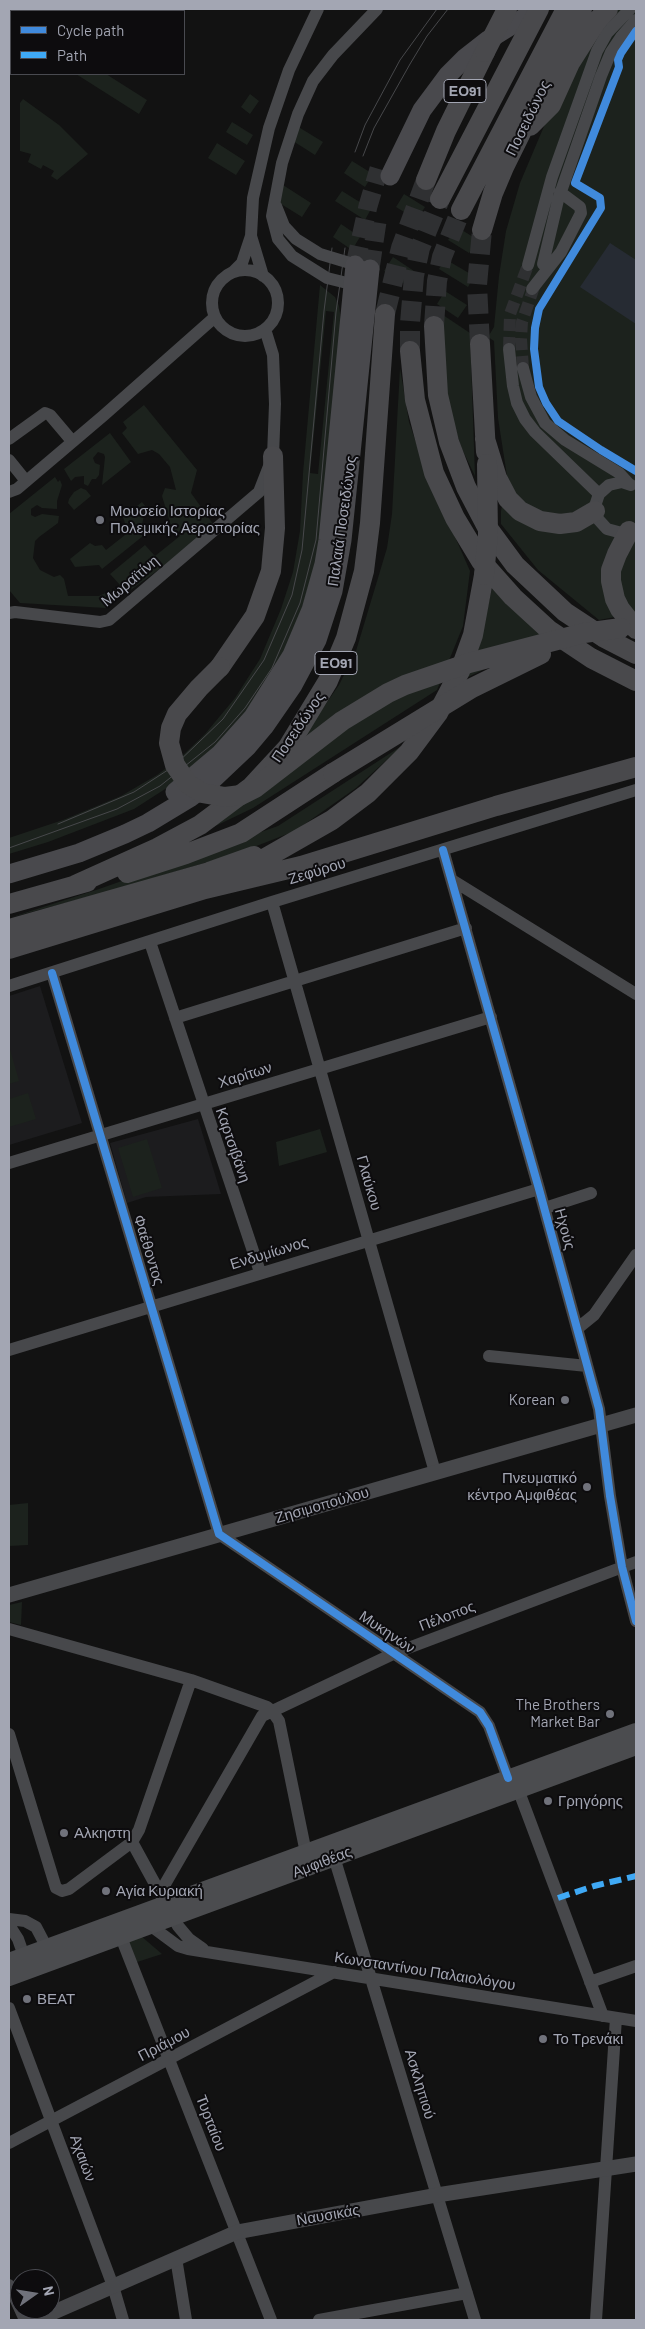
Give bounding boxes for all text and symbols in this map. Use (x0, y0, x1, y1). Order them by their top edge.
legend (10, 10, 185, 75)
text: Cycle path (57, 21, 124, 39)
text: Path (57, 46, 87, 64)
street label: Ποσειδώνος (502, 77, 554, 159)
road number: ΕΟ91 (444, 80, 486, 102)
street label: Παλαιά Ποσειδώνος (324, 454, 360, 588)
place label: Μουσείο Ιστορίας Πολεμικής Αεροπορίας (110, 502, 260, 537)
marker: Μουσείο Ιστορίας Πολεμικής Αεροπορίας (94, 514, 106, 526)
street label: Μωραϊτίνη (97, 552, 163, 610)
road number: ΕΟ91 (315, 651, 357, 674)
street label: Ποσειδώνος (268, 688, 328, 766)
street label: Ζεφύρου (286, 854, 348, 888)
street label: Χαρίτων (216, 1058, 274, 1092)
street label: Καρτσιβάνη (212, 1105, 254, 1185)
street label: Γλαύκου (353, 1153, 385, 1213)
street label: Ηχούς (551, 1206, 579, 1252)
street label: Φαέθοντος (130, 1213, 168, 1287)
street label: Ενδυμίωνος (228, 1233, 310, 1273)
place label: Korean (509, 1391, 555, 1409)
marker: Korean (559, 1394, 571, 1406)
place label: Πνευματικό κέντρο Αμφιθέας (467, 1469, 577, 1504)
marker: Πνευματικό κέντρο Αμφιθέας (581, 1481, 593, 1493)
street label: Ζησιμοπούλου (273, 1483, 371, 1527)
street label: Πέλοπος (417, 1597, 477, 1635)
street label: Μυκηνών (356, 1607, 418, 1657)
place label: The Brothers Market Bar (516, 1696, 600, 1731)
marker: The Brothers Market Bar (604, 1708, 616, 1720)
place label: Γρηγόρης (558, 1792, 623, 1810)
marker: Γρηγόρης (542, 1795, 554, 1807)
place label: Αλκηστη (74, 1824, 131, 1842)
marker: Αλκηστη (58, 1827, 70, 1839)
street label: Αμφιθέας (290, 1842, 354, 1882)
place label: Αγία Κυριακή (116, 1882, 203, 1900)
marker: Αγία Κυριακή (100, 1885, 112, 1897)
street label: Κωνσταντίνου Παλαιολόγου (333, 1948, 517, 1994)
place label: ΒΕΑΤ (37, 1990, 75, 2008)
marker: ΒΕΑΤ (21, 1993, 33, 2005)
street label: Πριάμου (135, 2023, 193, 2065)
place label: Το Τρενάκι (553, 2030, 623, 2048)
marker: Το Τρενάκι (537, 2033, 549, 2045)
street label: Ασκληπιού (401, 2047, 439, 2121)
street label: Τυρταίου (192, 2092, 230, 2154)
street label: Αχαιών (66, 2132, 100, 2184)
street label: Ναυσικάς (295, 2201, 361, 2229)
north arrow (10, 2269, 60, 2319)
text: N (40, 2284, 58, 2297)

